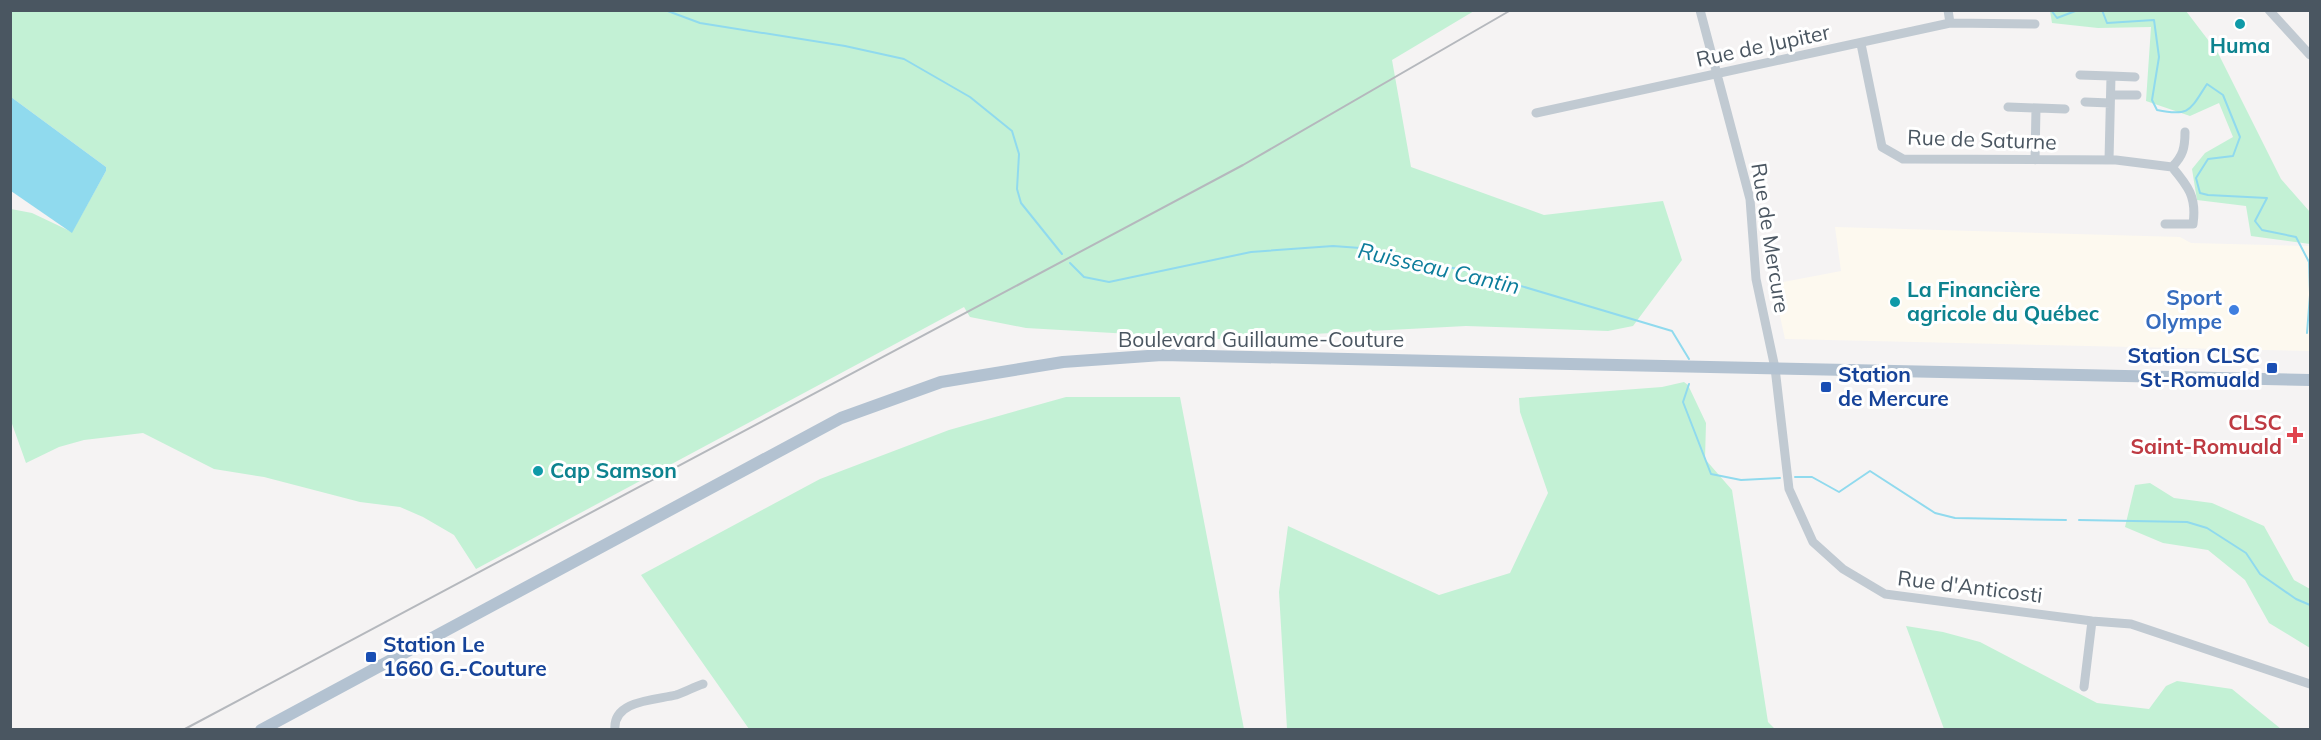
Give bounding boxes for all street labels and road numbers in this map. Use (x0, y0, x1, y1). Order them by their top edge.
street label: Rue de Jupiter (1694, 18, 1832, 72)
street label: Rue de Saturne (1907, 123, 2057, 155)
street label: Rue de Mercure (1746, 161, 1796, 315)
street label: Boulevard Guillaume-Couture (1118, 326, 1404, 352)
street label: Rue d'Anticosti (1896, 564, 2044, 608)

